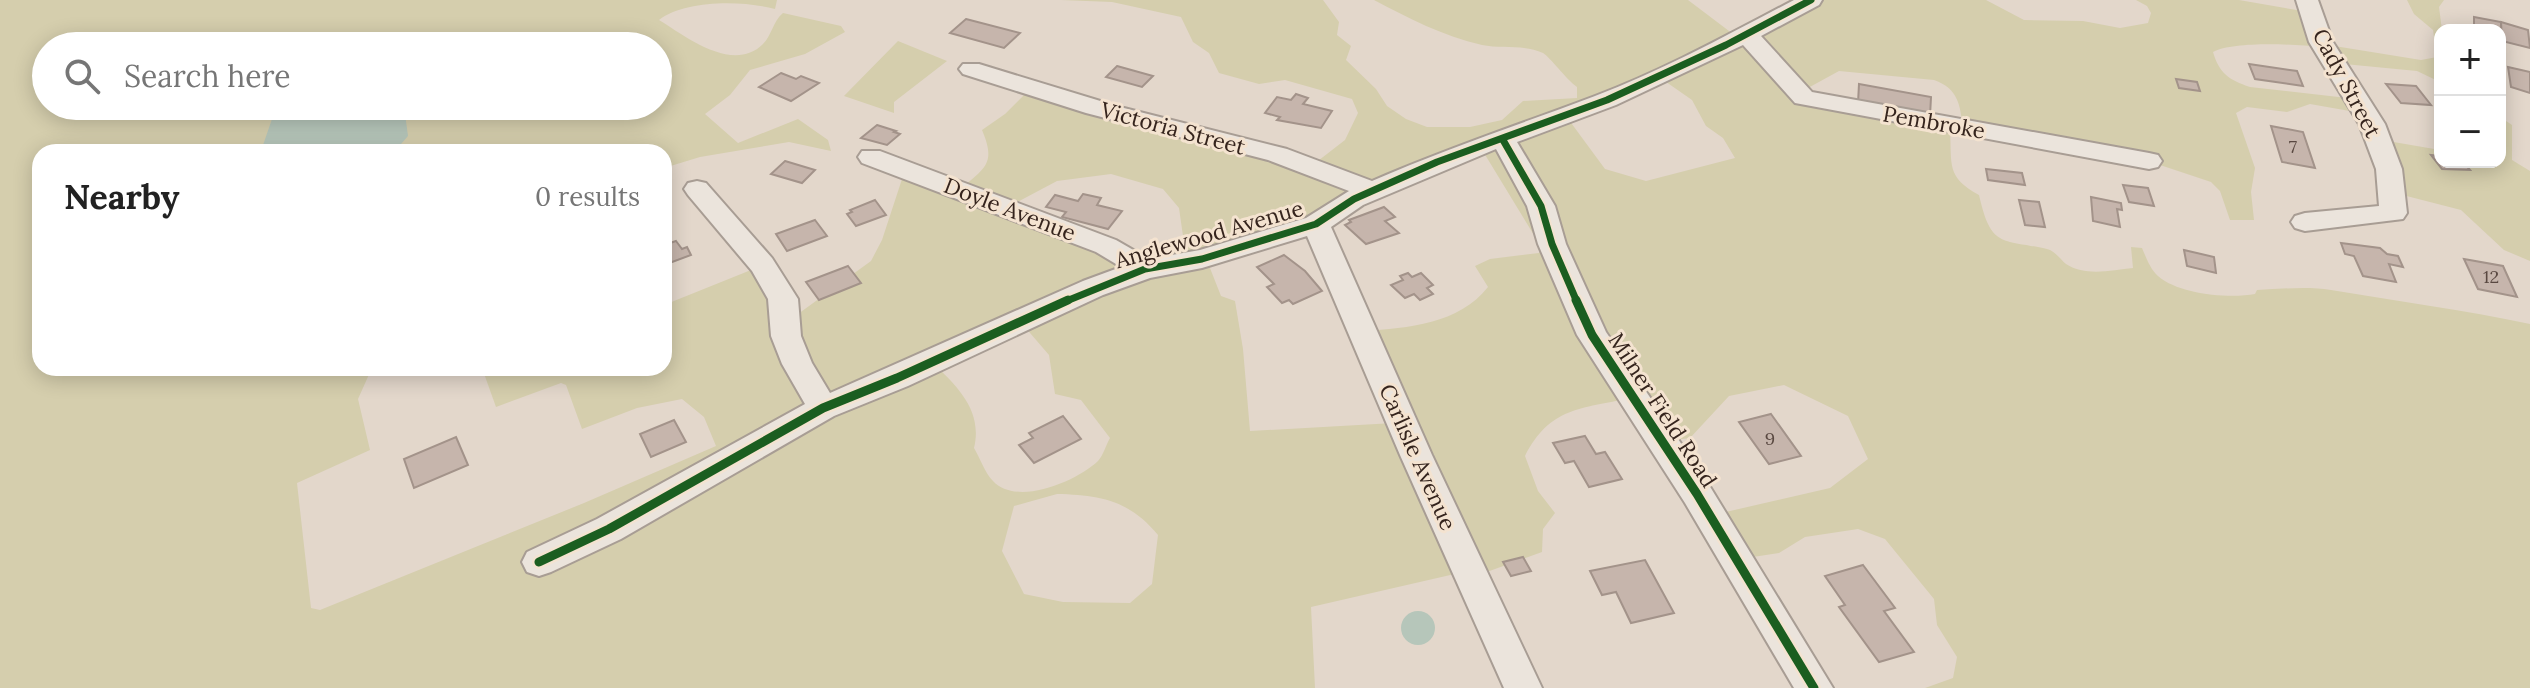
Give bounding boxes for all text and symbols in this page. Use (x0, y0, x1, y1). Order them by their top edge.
street label: Cady Street (2307, 24, 2388, 143)
map controls (2434, 24, 2506, 168)
button: + (2434, 24, 2506, 96)
search box (32, 32, 672, 120)
icon: search (60, 54, 104, 98)
text: Search here (124, 57, 291, 95)
street label: Victoria Street (1097, 95, 1249, 161)
button: − (2434, 96, 2506, 168)
street label: Pembroke (1881, 99, 1987, 145)
house number: 7 (2289, 135, 2297, 158)
street label: Doyle Avenue (940, 171, 1080, 247)
text: Nearby (64, 175, 180, 218)
text: 0 results (535, 180, 640, 213)
street label: Anglewood Avenue (1111, 194, 1306, 275)
house number: 12 (2483, 265, 2499, 288)
street label: Milner Field Road (1603, 327, 1723, 493)
street label: Carlisle Avenue (1373, 380, 1463, 534)
house number: 9 (1765, 427, 1775, 450)

